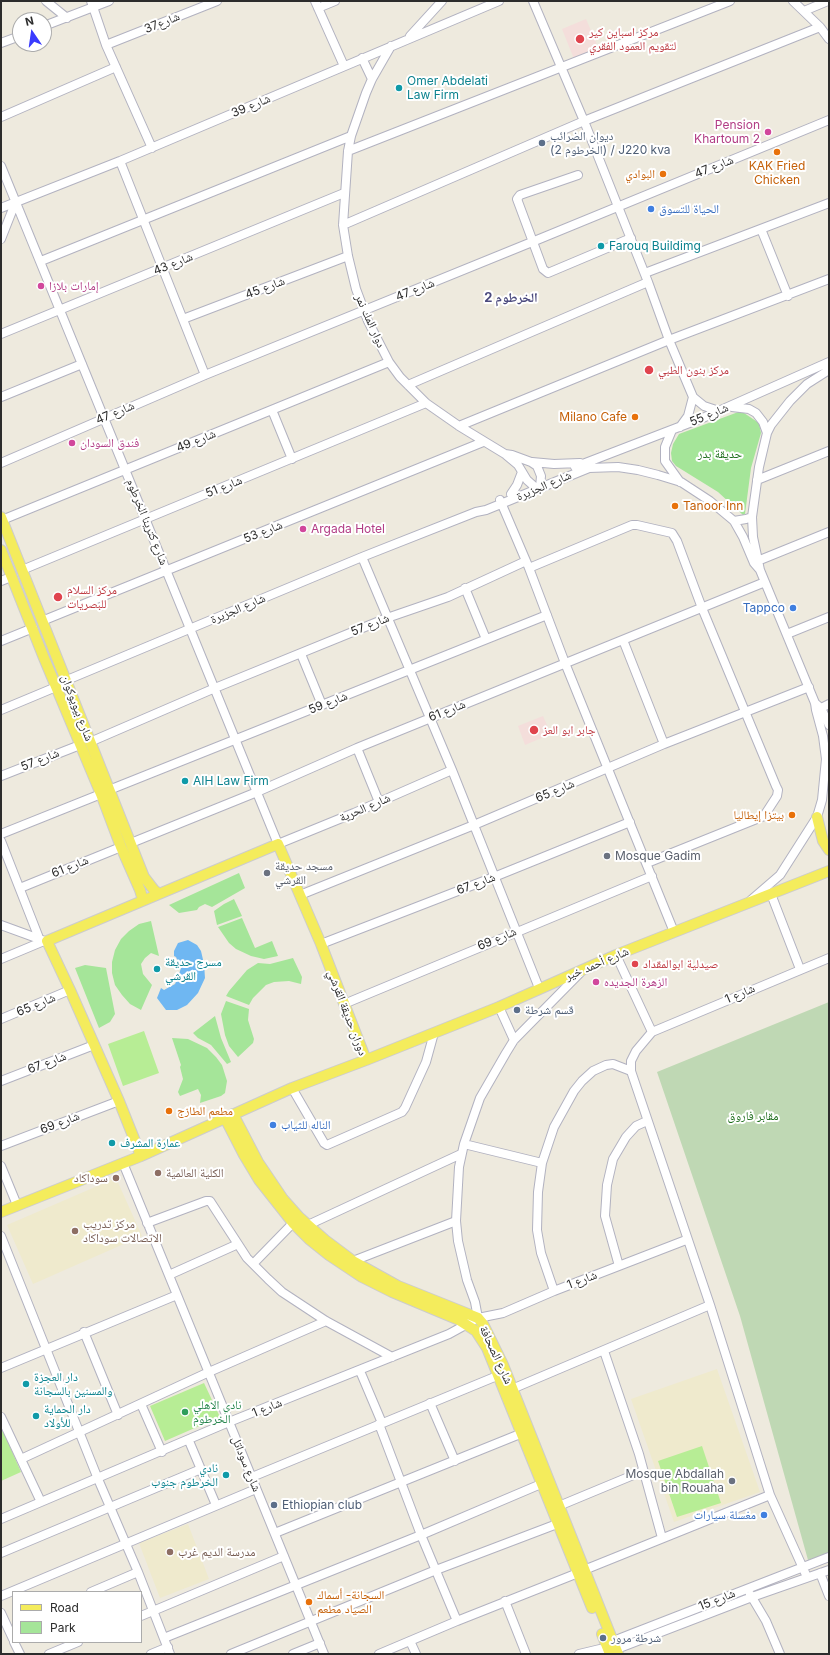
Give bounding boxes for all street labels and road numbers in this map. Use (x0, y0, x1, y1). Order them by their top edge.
street label: شارع37 (142, 9, 182, 37)
street label: شارع 39 (229, 91, 273, 121)
street label: شارع 47 (692, 153, 736, 181)
street label: شارع 43 (151, 250, 195, 278)
street label: شارع 45 (243, 274, 287, 302)
street label: شارع 47 (393, 276, 437, 304)
street label: دوار المك نمر (352, 292, 388, 350)
street label: شارع 47 (93, 398, 137, 428)
street label: شارع 55 (687, 400, 731, 430)
street label: شارع 49 (174, 427, 218, 455)
street label: شارع الجزيرة (514, 468, 574, 504)
street label: شارع 51 (204, 473, 244, 501)
street label: شارع كترينا الخرطوم (123, 477, 171, 567)
street label: شارع 53 (241, 518, 285, 546)
street label: شارع الجزيرة (208, 591, 268, 627)
street label: شارع 57 (349, 611, 391, 639)
street label: شارع بيويوكوان (58, 673, 96, 743)
street label: شارع 59 (306, 689, 350, 717)
street label: شارع 61 (426, 697, 468, 725)
street label: شارع 57 (19, 746, 61, 774)
street label: شارع 65 (533, 776, 577, 806)
street label: شارع الحرية (337, 791, 393, 825)
street label: شارع 61 (49, 853, 91, 881)
street label: شارع 67 (455, 870, 497, 898)
street label: شارع 69 (475, 924, 519, 954)
street label: شارع أحمد خير (563, 944, 631, 984)
street label: دوران حديقة القرشي (324, 968, 370, 1058)
street label: شارع 1 (723, 981, 757, 1007)
street label: شارع 65 (14, 990, 58, 1020)
street label: شارع 67 (26, 1049, 68, 1077)
street label: شارع 69 (38, 1109, 82, 1137)
street label: شارع 1 (565, 1268, 599, 1292)
street label: شارع الصحافة (476, 1324, 516, 1386)
street label: شارع 1 (250, 1396, 284, 1420)
street label: شارع سوداتل (228, 1434, 264, 1494)
street label: شارع 15 (697, 1586, 737, 1614)

